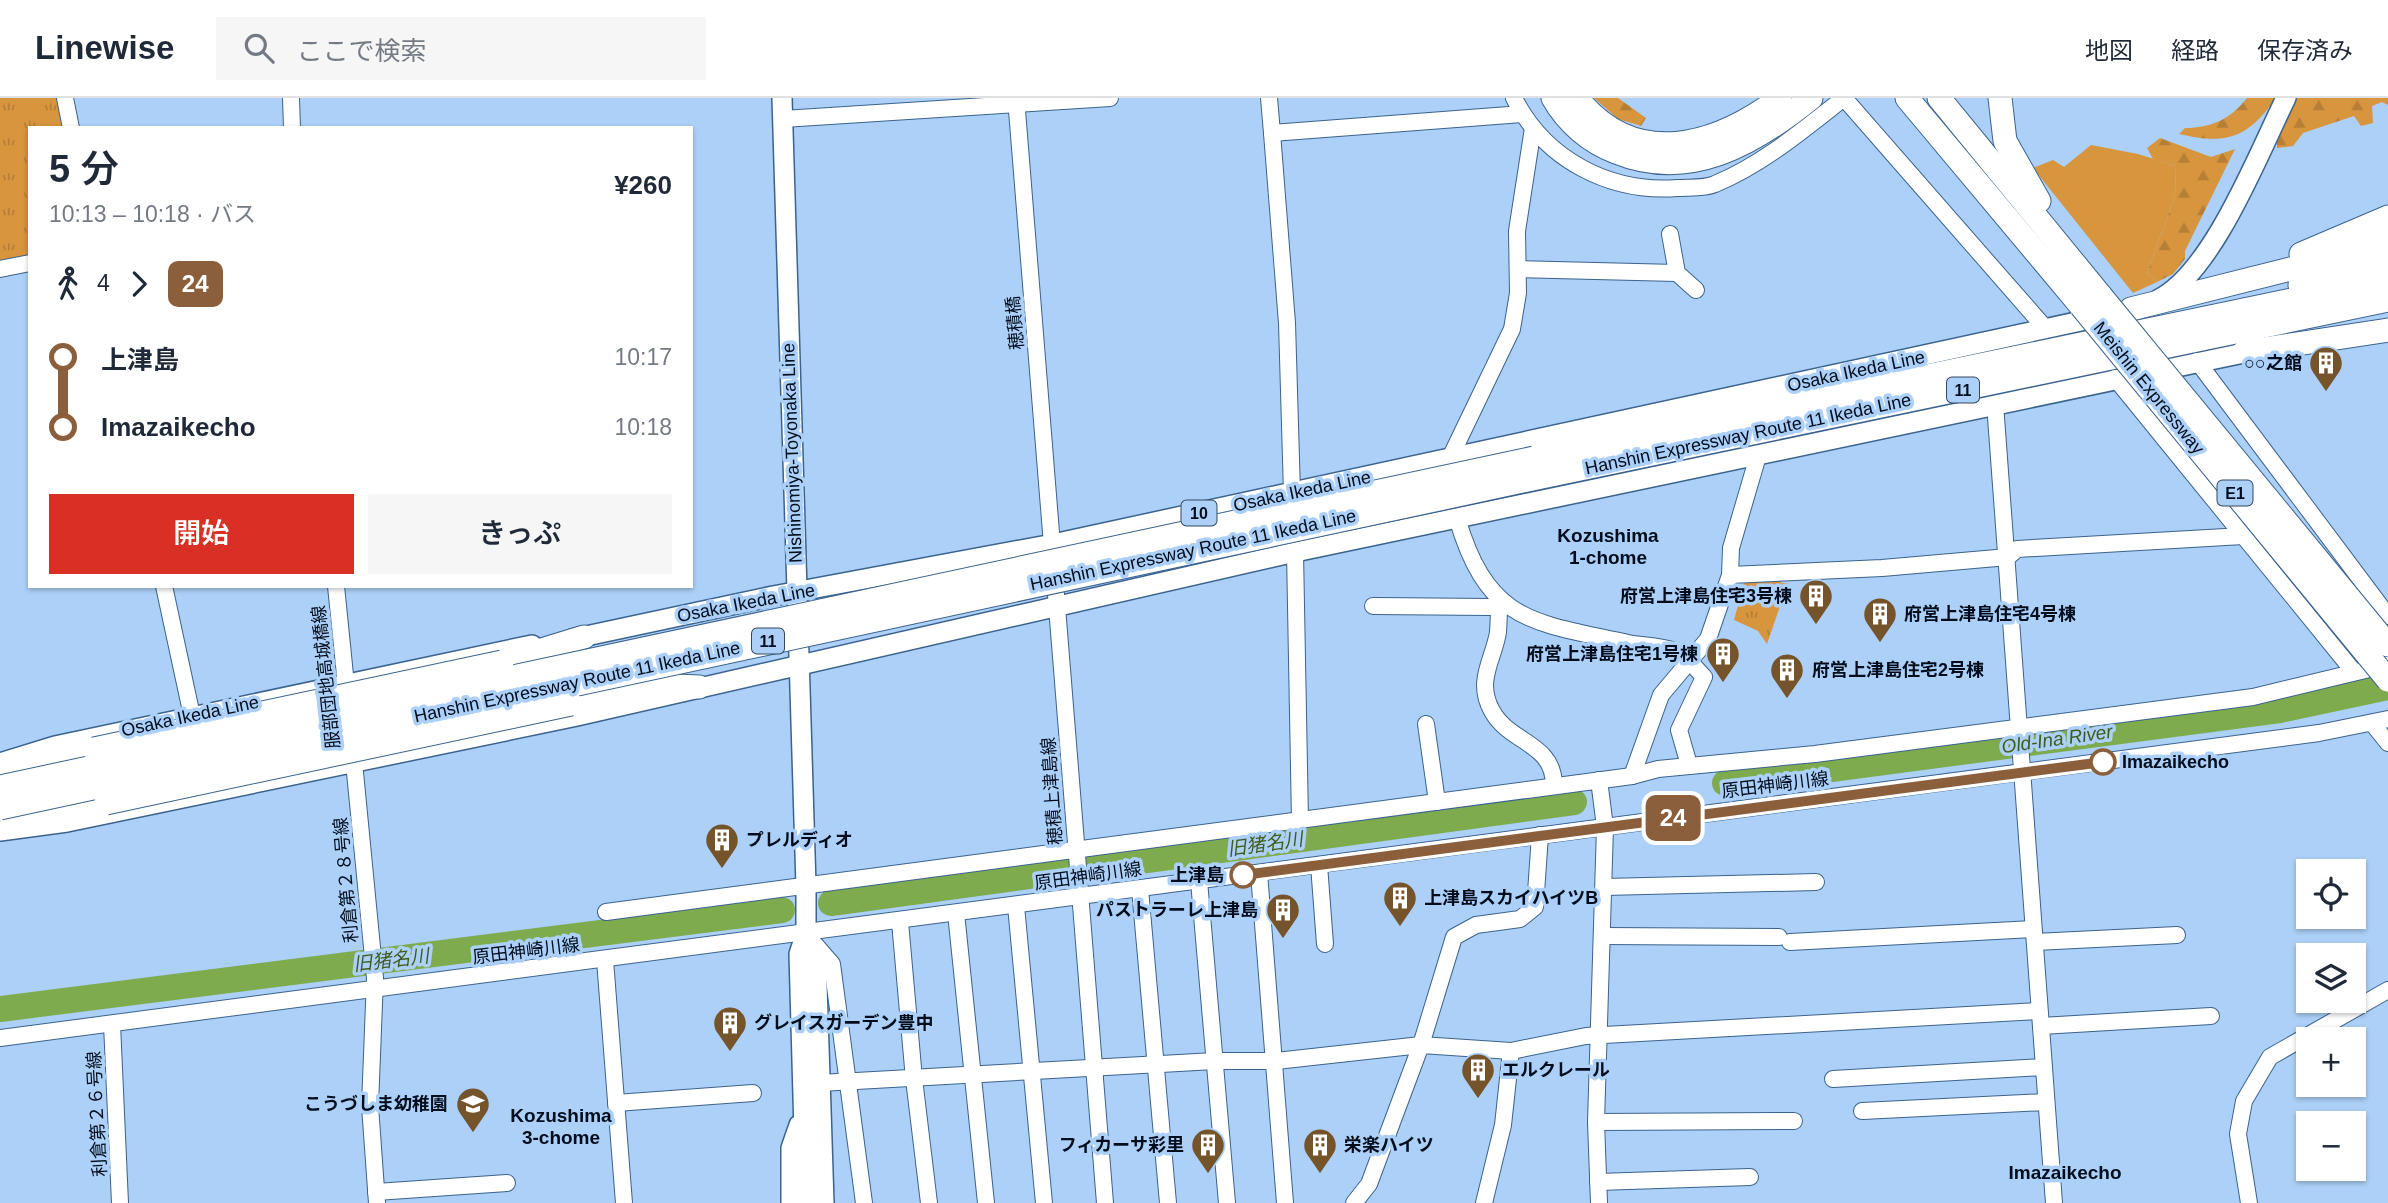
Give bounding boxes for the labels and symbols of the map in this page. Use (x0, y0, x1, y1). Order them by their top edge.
street label: 穂積橋 (1003, 295, 1027, 351)
street label: Meishin Expressway (2090, 318, 2208, 458)
street label: Nishinomiya-Toyonaka Line (778, 343, 806, 563)
building icon: ○○之館 (2307, 344, 2345, 393)
street label: Osaka Ikeda Line (1785, 347, 1927, 395)
place label: ○○之館 (2244, 353, 2302, 373)
road number: 11 (1947, 378, 1979, 402)
street label: Hanshin Expressway Route 11 Ikeda Line (1583, 390, 1913, 478)
street label: Osaka Ikeda Line (1231, 467, 1373, 515)
road number: E1 (2218, 480, 2252, 506)
road number: 10 (1182, 500, 1216, 526)
street label: Hanshin Expressway Route 11 Ikeda Line (1028, 506, 1358, 594)
district label: Kozushima 1-chome (1557, 525, 1659, 568)
building icon: 府営上津島住宅3号棟 (1797, 577, 1835, 626)
street label: Osaka Ikeda Line (675, 580, 817, 626)
place label: 府営上津島住宅3号棟 (1620, 586, 1792, 606)
building icon: 府営上津島住宅4号棟 (1861, 595, 1899, 644)
street label: 服部団地高城橋線 (309, 604, 343, 750)
place label: 府営上津島住宅4号棟 (1904, 604, 2076, 624)
road number: 11 (752, 628, 784, 654)
building icon: 府営上津島住宅1号棟 (1704, 635, 1742, 684)
street label: Hanshin Expressway Route 11 Ikeda Line (412, 638, 742, 726)
place label: 府営上津島住宅1号棟 (1526, 644, 1698, 664)
building icon: 府営上津島住宅2号棟 (1768, 651, 1806, 700)
place label: 府営上津島住宅2号棟 (1812, 660, 1984, 680)
street label: Osaka Ikeda Line (119, 692, 261, 740)
water label: Old-Ina River (2000, 721, 2115, 757)
street label: 穂積上津島線 (1038, 736, 1066, 846)
marker: Imazaikecho (2090, 749, 2116, 775)
place label: Imazaikecho (2122, 752, 2229, 772)
street label: 原田神崎川線 (1720, 768, 1830, 802)
line badge: 24 (1642, 795, 1704, 841)
street label: 利倉第２８号線 (331, 816, 361, 944)
building icon: プレルディオ (703, 821, 741, 870)
water label: 旧猪名川 (1226, 828, 1306, 860)
place label: プレルディオ (746, 830, 853, 850)
street label: 原田神崎川線 (1033, 859, 1143, 893)
marker: 上津島 (1230, 862, 1256, 888)
place label: 上津島 (1170, 865, 1224, 885)
building icon: 上津島スカイハイツB (1381, 879, 1419, 928)
place label: 上津島スカイハイツB (1424, 888, 1598, 908)
building icon: パストラーレ上津島 (1264, 891, 1302, 940)
place label: パストラーレ上津島 (1096, 900, 1258, 920)
street label: 原田神崎川線 (471, 934, 581, 968)
water label: 旧猪名川 (352, 945, 432, 975)
building icon: グレイスガーデン豊中 (711, 1004, 749, 1053)
place label: グレイスガーデン豊中 (754, 1013, 933, 1033)
street label: 利倉第２６号線 (84, 1051, 110, 1177)
building icon: エルクレール (1459, 1051, 1497, 1100)
place label: エルクレール (1502, 1060, 1610, 1080)
school or university icon: こうづしま幼稚園 (454, 1085, 492, 1134)
place label: こうづしま幼稚園 (304, 1094, 448, 1114)
district label: Kozushima 3-chome (510, 1105, 612, 1148)
building icon: フィカーサ彩里 (1189, 1126, 1227, 1175)
building icon: 栄楽ハイツ (1301, 1126, 1339, 1175)
place label: フィカーサ彩里 (1059, 1135, 1184, 1155)
place label: 栄楽ハイツ (1344, 1135, 1434, 1155)
district label: Imazaikecho (2009, 1162, 2122, 1183)

